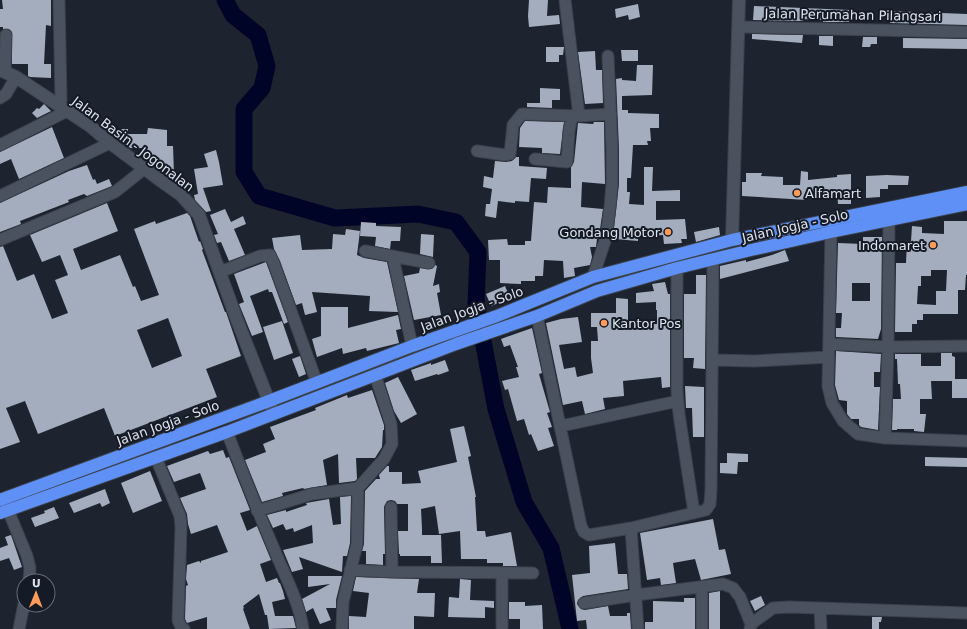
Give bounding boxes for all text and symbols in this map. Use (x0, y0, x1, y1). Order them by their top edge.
street label: Jalan Perumahan Pilangsari (763, 6, 942, 24)
street label: Jalan Basin - Jogonalan (68, 93, 197, 195)
place label: Alfamart (805, 186, 861, 201)
marker: Alfamart (792, 188, 802, 198)
street label: Jalan Jogja - Solo (740, 207, 849, 246)
place label: Gondang Motor (559, 225, 661, 240)
marker: Gondang Motor (663, 227, 673, 237)
place label: Indomaret (858, 238, 925, 253)
marker: Indomaret (928, 240, 938, 250)
street label: Jalan Jogja - Solo (418, 283, 525, 335)
place label: Kantor Pos (612, 316, 681, 331)
marker: Kantor Pos (599, 318, 609, 328)
street label: Jalan Jogja - Solo (114, 397, 221, 449)
north arrow (16, 573, 56, 613)
text: U (32, 577, 41, 590)

